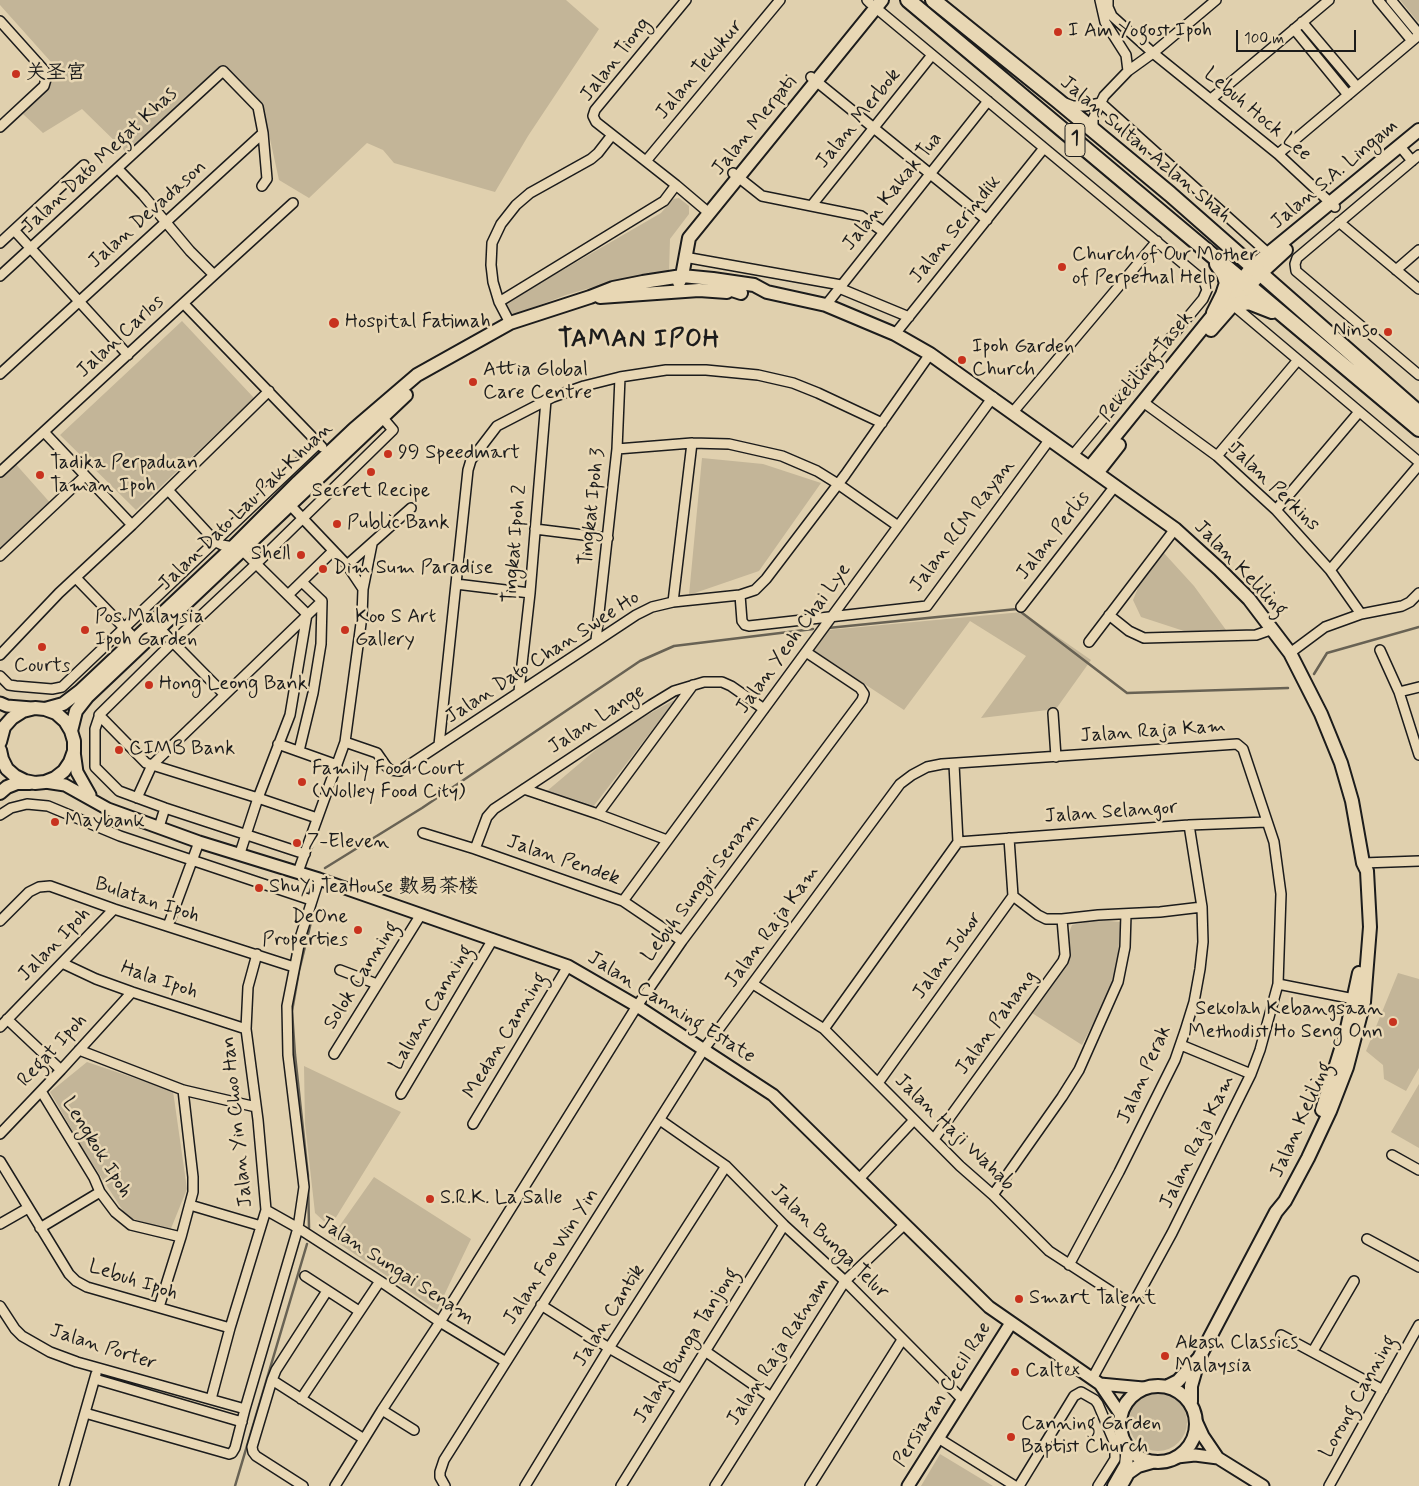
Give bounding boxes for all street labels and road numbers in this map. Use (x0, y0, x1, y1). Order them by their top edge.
street label: Jalan Tiong (576, 13, 656, 107)
street label: Jalan Tekukur (651, 15, 749, 125)
street label: Lebuh Hock Lee (1198, 63, 1316, 167)
street label: Jalan Merbok (811, 64, 907, 174)
street label: Jalan Merpati (707, 71, 803, 181)
street label: Jalan Sultan Azlan Shah (1055, 71, 1235, 229)
street label: Jalan Dato Megat Khas (17, 83, 183, 239)
street label: Jalan S.A. Lingam (1266, 115, 1404, 235)
road number: 1 (1065, 124, 1085, 156)
street label: Jalan Kakak Tua (838, 128, 948, 256)
street label: Jalan Devadason (84, 156, 212, 274)
street label: Jalan Serindik (905, 171, 1007, 289)
street label: Jalan Carlos (72, 290, 170, 384)
street label: Pekeliling Tasek (1095, 307, 1199, 427)
street label: Jalan Dato Lau Pak Khuan (154, 417, 338, 597)
street label: Jalan Perkins (1222, 437, 1324, 537)
street label: Tingkat Ipoh 3 (575, 447, 611, 567)
street label: Jalan RCM Rayan (905, 455, 1021, 597)
street label: Tingkat Ipoh 2 (499, 484, 533, 604)
street label: Jalan Perlis (1012, 487, 1096, 585)
street label: Jalan Keliling (1188, 516, 1292, 622)
street label: Jalan Yeoh Chai Lye (731, 559, 857, 719)
street label: Jalan Dato Chan Swee Ho (441, 586, 645, 730)
street label: Jalan Lange (544, 680, 650, 760)
street label: Jalan Raja Kam (1079, 715, 1227, 749)
street label: Jalan Selangor (1044, 796, 1178, 830)
street label: Lebuh Sungai Senam (637, 809, 765, 967)
street label: Jalan Pendek (503, 830, 623, 892)
street label: Jalan Raja Kam (720, 861, 826, 993)
street label: Bulatan Ipoh (92, 873, 202, 929)
street label: Jalan Ipoh (14, 903, 96, 987)
street label: Jalan Johor (908, 907, 988, 1005)
street label: Solok Canning (319, 918, 405, 1034)
street label: Laluan Canning (385, 941, 479, 1075)
street label: Jalan Canning Estate (583, 947, 759, 1069)
street label: Hala Ipoh (117, 957, 201, 1005)
street label: Jalan Pahang (951, 966, 1043, 1080)
street label: Medan Canning (459, 968, 553, 1104)
street label: Regat Ipoh (13, 1009, 93, 1093)
street label: Jalan Perak (1113, 1022, 1177, 1128)
street label: Jalan Yin Choo Han (217, 1035, 259, 1209)
street label: Jalan Keliling (1266, 1058, 1338, 1182)
street label: Jalan Haji Wahab (889, 1069, 1019, 1197)
street label: Jalan Raja Kam (1155, 1071, 1241, 1213)
street label: Lengkok Ipoh (56, 1093, 136, 1203)
street label: Jalan Bunga Telur (765, 1179, 893, 1305)
street label: Jalan Foo Win Yin (499, 1184, 605, 1330)
street label: Jalan Sungai Senam (313, 1211, 479, 1331)
street label: Lebuh Ipoh (85, 1255, 181, 1307)
street label: Jalan Cantik (569, 1260, 651, 1372)
street label: Jalan Bunga Tanjong (629, 1264, 745, 1428)
street label: Jalan Raja Ratnam (722, 1273, 836, 1431)
street label: Persiaran Cecil Rae (889, 1318, 997, 1472)
street label: Jalan Porter (47, 1319, 159, 1377)
street label: Lorong Canning (1315, 1331, 1403, 1463)

